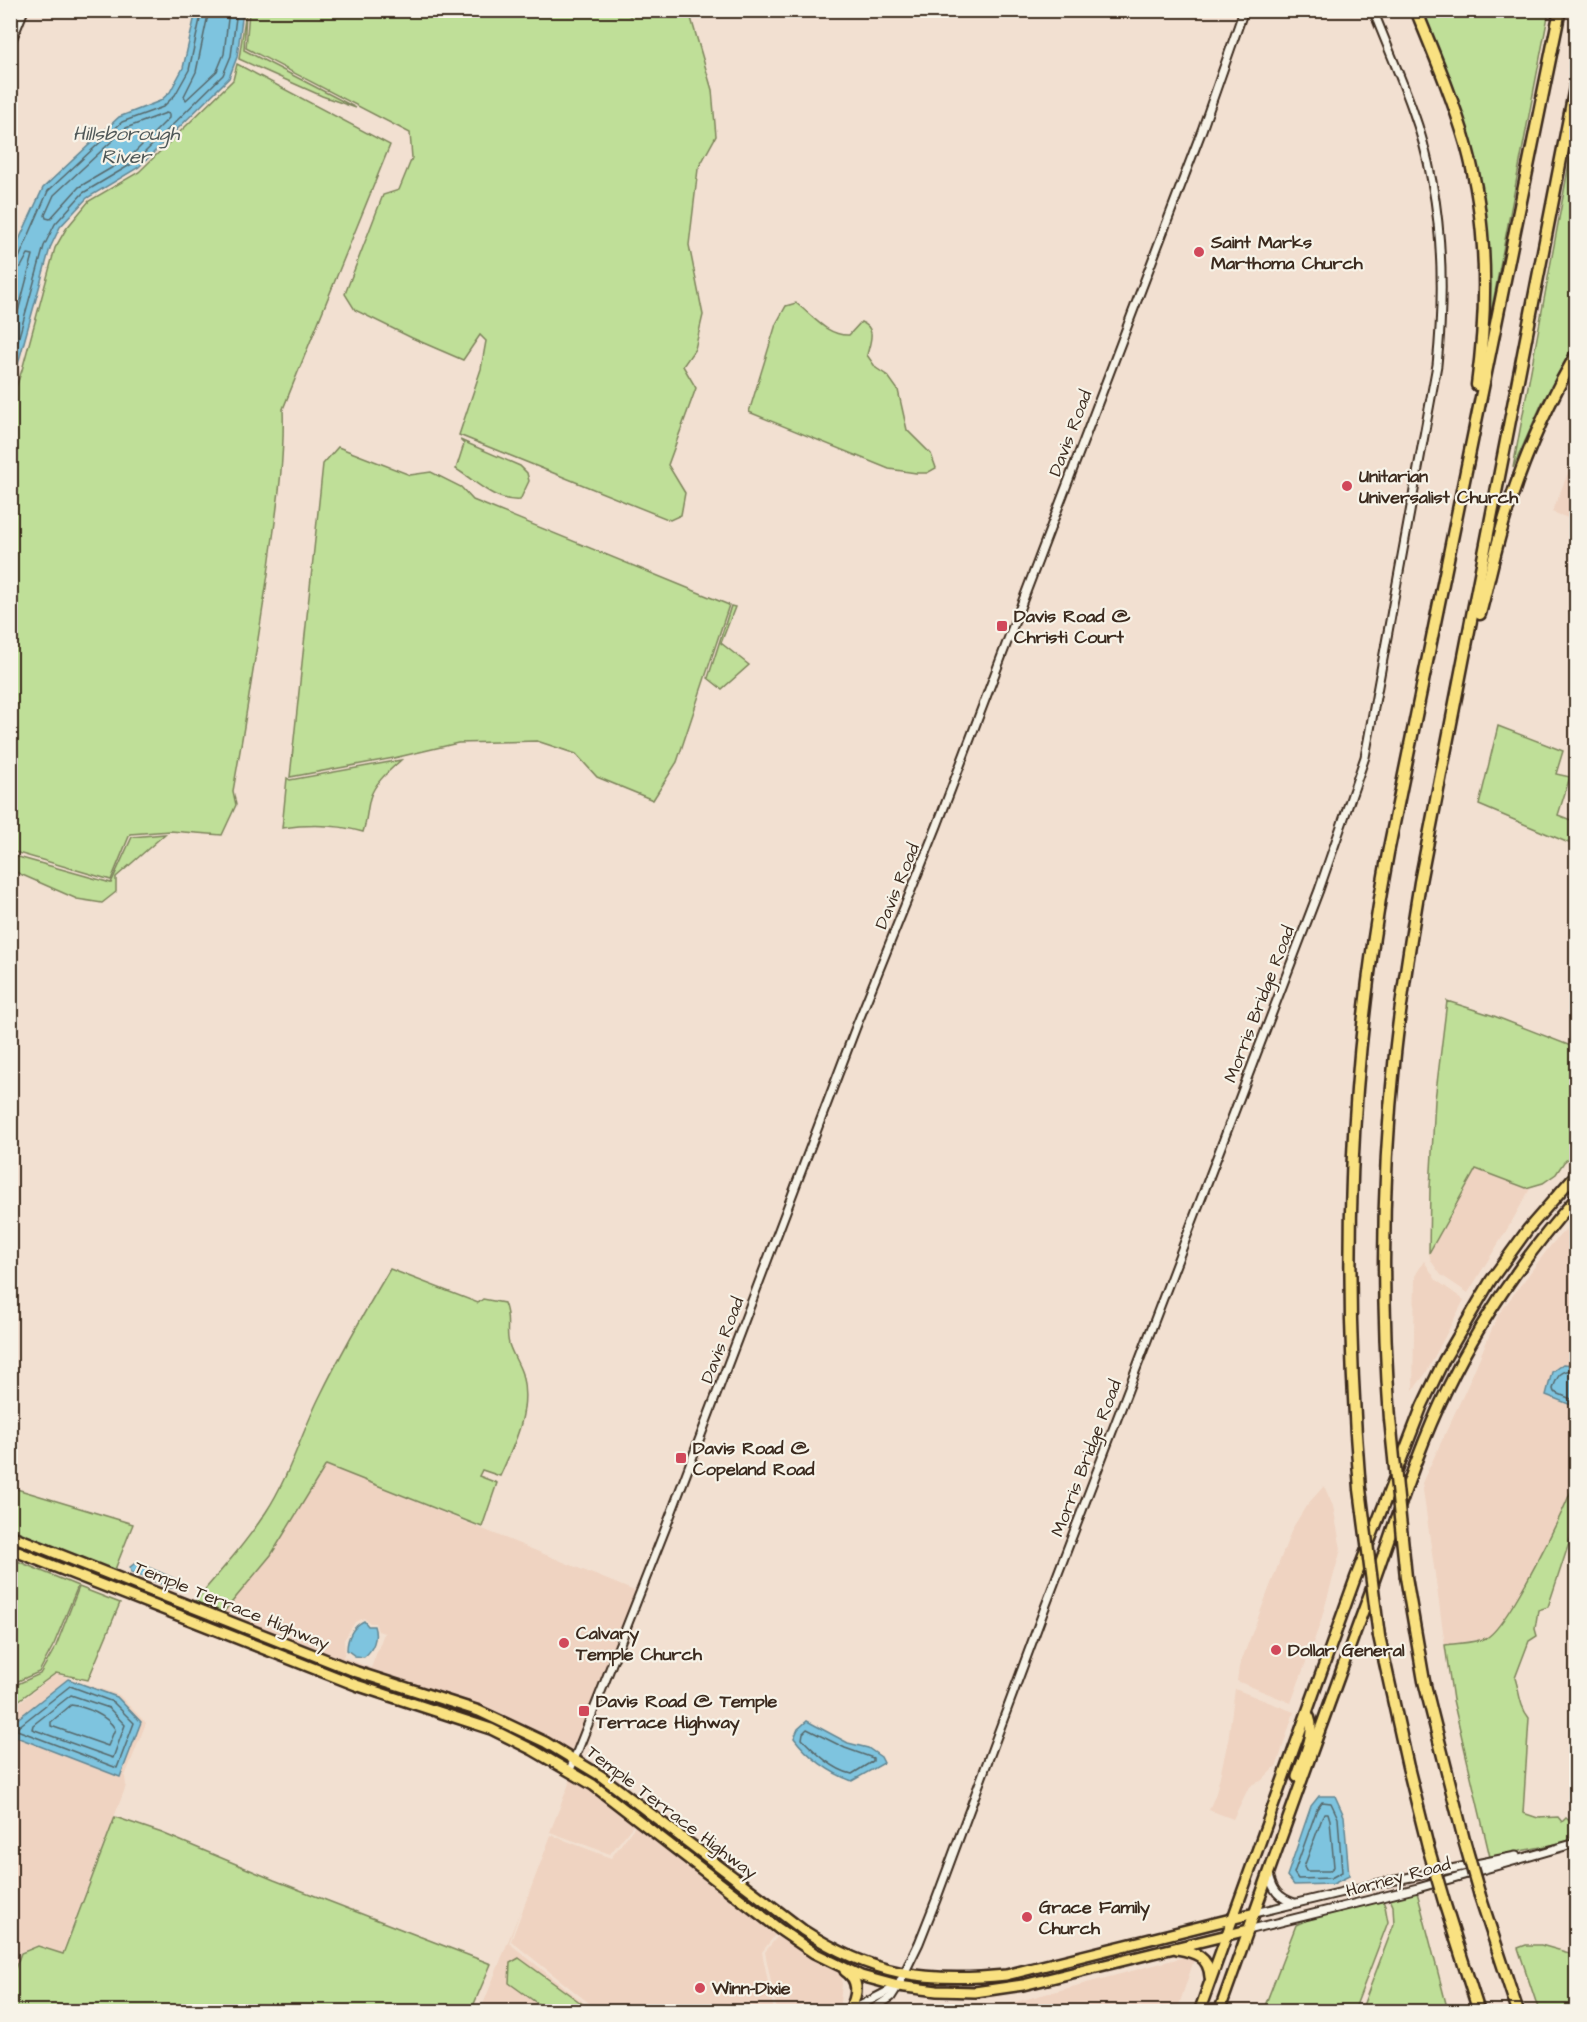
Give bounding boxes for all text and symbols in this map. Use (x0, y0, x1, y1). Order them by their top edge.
water label: Hillsborough River (73, 120, 180, 171)
place label: Saint Marks Marthoma Church (1210, 230, 1364, 276)
marker: Saint Marks Marthoma Church (1192, 245, 1206, 259)
street label: Davis Road (1043, 386, 1098, 480)
place label: Unitarian Universalist Church (1359, 464, 1519, 510)
marker: Unitarian Universalist Church (1340, 479, 1354, 493)
place label: Davis Road @ Christi Court (1014, 604, 1131, 650)
marker: Davis Road @ Christi Court (995, 619, 1009, 633)
street label: Davis Road (869, 840, 926, 933)
street label: Morris Bridge Road (1218, 922, 1302, 1087)
street label: Davis Road (695, 1293, 750, 1387)
street label: Morris Bridge Road (1045, 1376, 1129, 1541)
place label: Davis Road @ Copeland Road (693, 1436, 815, 1482)
marker: Davis Road @ Copeland Road (674, 1451, 688, 1465)
street label: Temple Terrace Highway (130, 1555, 333, 1657)
place label: Calvary Temple Church (575, 1621, 703, 1667)
marker: Calvary Temple Church (557, 1636, 571, 1650)
place label: Dollar General (1288, 1638, 1405, 1663)
marker: Dollar General (1269, 1643, 1283, 1657)
place label: Davis Road @ Temple Terrace Highway (595, 1689, 777, 1736)
marker: Davis Road @ Temple Terrace Highway (577, 1704, 591, 1718)
street label: Temple Terrace Highway (580, 1740, 763, 1886)
street label: Harney Road (1343, 1852, 1453, 1904)
place label: Grace Family Church (1039, 1895, 1150, 1941)
marker: Grace Family Church (1020, 1910, 1034, 1924)
place label: Winn-Dixie (711, 1976, 791, 2001)
marker: Winn-Dixie (693, 1981, 707, 1995)

